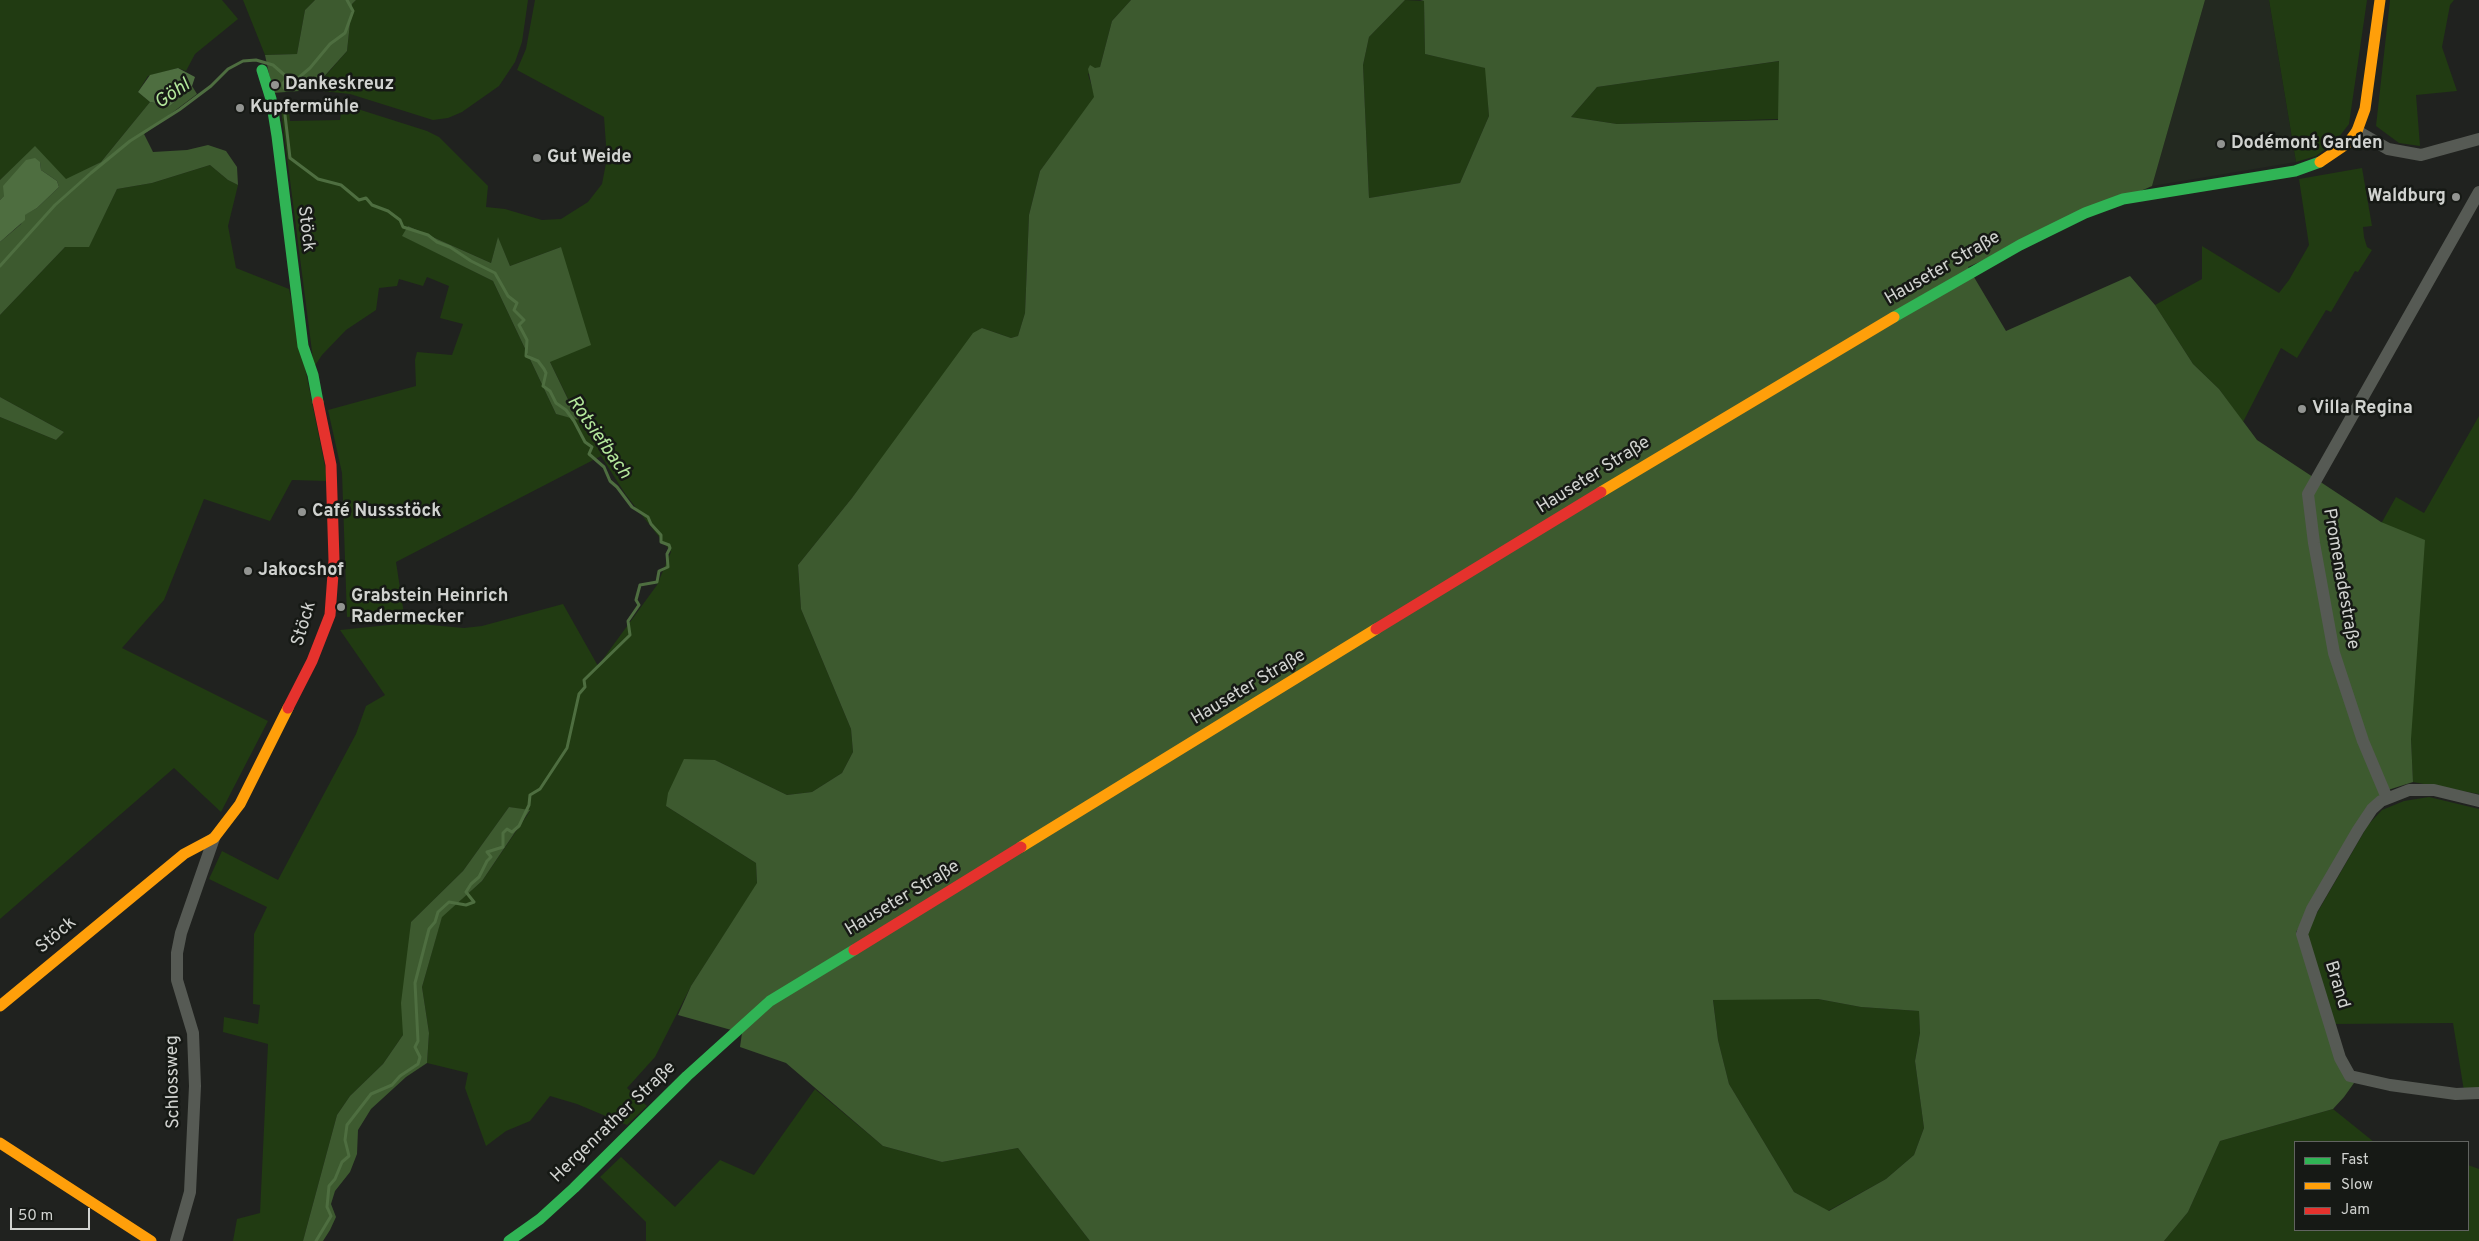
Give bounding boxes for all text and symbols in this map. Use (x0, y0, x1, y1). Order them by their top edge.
place label: Dankeskreuz (285, 74, 394, 96)
water label: Göhl (151, 75, 195, 115)
marker: Dankeskreuz (269, 79, 281, 91)
place label: Kupfermühle (250, 97, 359, 119)
marker: Kupfermühle (234, 102, 246, 114)
place label: Dodémont Garden (2231, 133, 2383, 155)
marker: Dodémont Garden (2215, 138, 2227, 150)
place label: Gut Weide (547, 147, 631, 169)
marker: Gut Weide (531, 152, 543, 164)
place label: Waldburg (2367, 186, 2446, 208)
marker: Waldburg (2450, 191, 2462, 203)
street label: Stöck (291, 205, 319, 253)
street label: Hauseter Straße (1881, 227, 2005, 311)
water label: Rotsiefbach (561, 392, 635, 484)
place label: Villa Regina (2312, 398, 2413, 420)
marker: Villa Regina (2296, 403, 2308, 415)
street label: Hauseter Straße (1533, 433, 1655, 519)
place label: Café Nussstöck (312, 501, 441, 523)
marker: Café Nussstöck (296, 506, 308, 518)
street label: Promenadestraße (2317, 507, 2363, 651)
place label: Jakocshof (258, 560, 344, 582)
marker: Jakocshof (242, 565, 254, 577)
place label: Grabstein Heinrich Radermecker (351, 586, 508, 628)
street label: Stöck (288, 599, 322, 649)
marker: Grabstein Heinrich Radermecker (335, 601, 347, 613)
street label: Hauseter Straße (1188, 645, 1310, 731)
street label: Hauseter Straße (842, 856, 964, 942)
street label: Stöck (32, 913, 82, 959)
street label: Brand (2319, 959, 2353, 1011)
street label: Schlossweg (162, 1035, 186, 1129)
street label: Hergenrather Straße (547, 1058, 681, 1188)
legend (2294, 1141, 2469, 1231)
text: Fast (2341, 1151, 2369, 1170)
text: Slow (2341, 1176, 2373, 1195)
scale bar (12, 1198, 92, 1230)
text: Jam (2341, 1201, 2370, 1220)
text: 50 m (18, 1207, 53, 1226)

